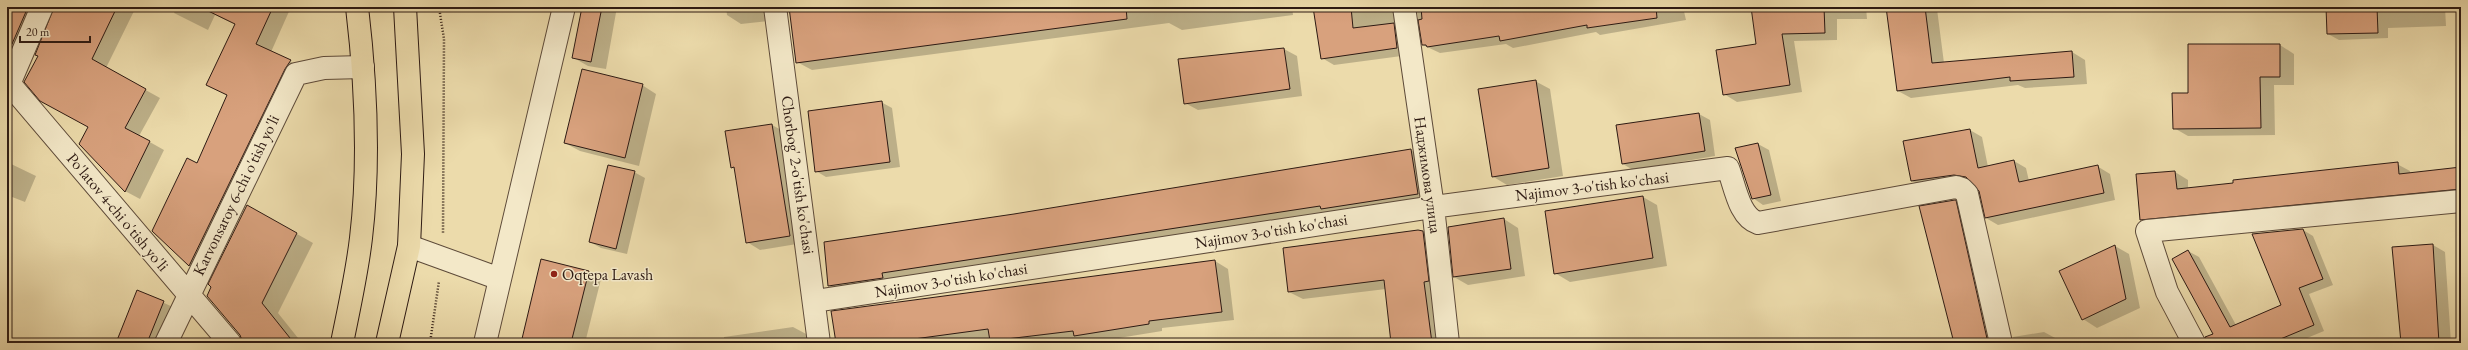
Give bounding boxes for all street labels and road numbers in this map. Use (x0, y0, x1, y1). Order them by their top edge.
street label: Chorbog' 2-o'tish ko'chasi (776, 94, 820, 256)
street label: Karvonsaroy 6-chi o'tish yo'li (188, 111, 284, 279)
street label: Наджимова улица (1409, 115, 1447, 235)
street label: Po'latov 4-chi o'tish yo'li (62, 148, 174, 276)
street label: Najimov 3-o'tish ko'chasi (1514, 166, 1670, 206)
street label: Najimov 3-o'tish ko'chasi (1193, 209, 1349, 253)
street label: Najimov 3-o'tish ko'chasi (873, 258, 1029, 302)

